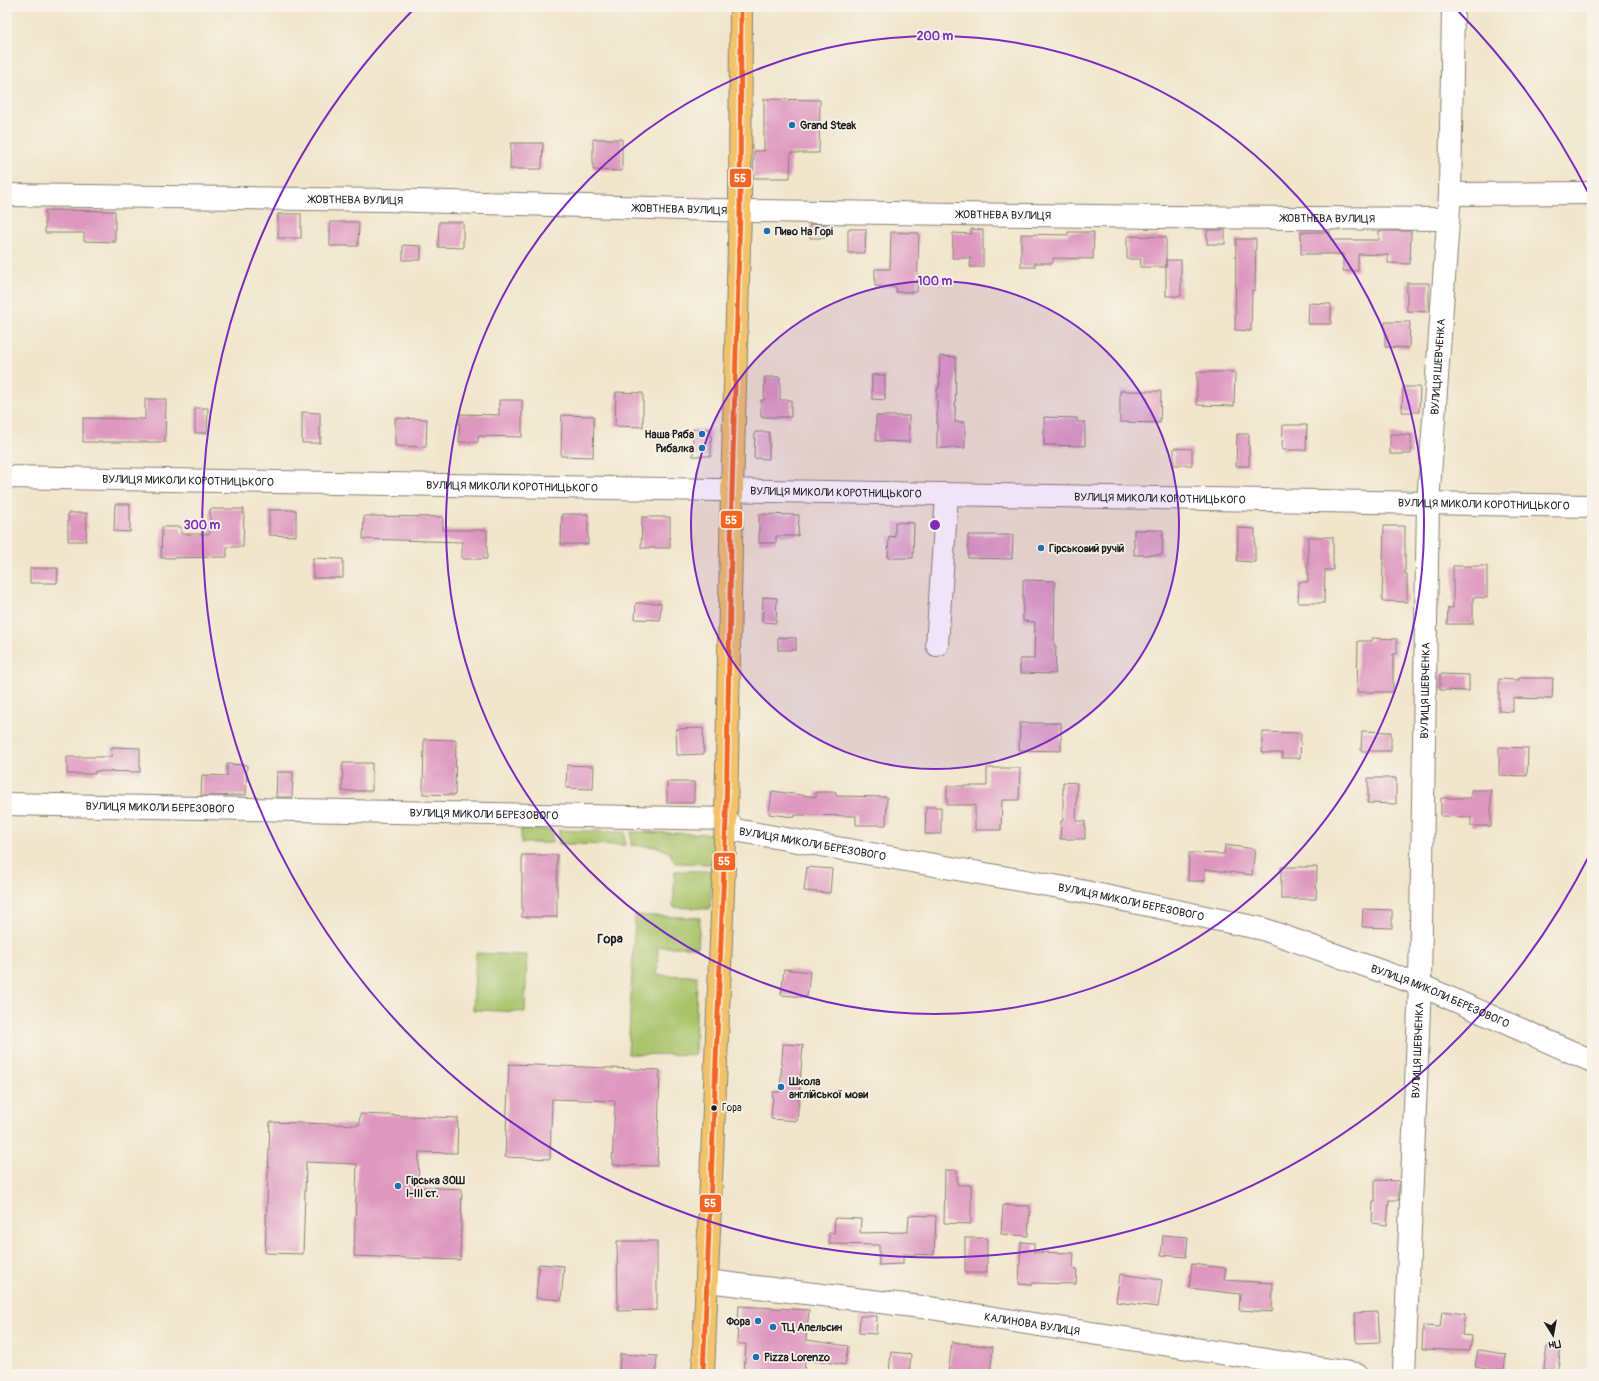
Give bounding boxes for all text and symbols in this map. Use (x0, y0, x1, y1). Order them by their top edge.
text: 200 m (917, 29, 954, 44)
place label: Grand Steak (800, 119, 856, 132)
marker: Grand Steak (787, 120, 797, 130)
line badge: 55 (729, 168, 752, 188)
text: 55 (734, 172, 746, 185)
street label: ЖОВТНЕВА ВУЛИЦЯ (307, 192, 403, 207)
street label: ЖОВТНЕВА ВУЛИЦЯ (630, 201, 727, 217)
street label: ЖОВТНЕВА ВУЛИЦЯ (954, 207, 1051, 222)
street label: ЖОВТНЕВА ВУЛИЦЯ (1278, 211, 1375, 225)
place label: Пиво На Горі (775, 225, 833, 238)
marker: Пиво На Горі (762, 226, 772, 236)
text: 100 m (918, 274, 953, 289)
street label: ВУЛИЦЯ ШЕВЧЕНКА (1428, 318, 1448, 415)
place label: Наша Ряба (645, 428, 694, 441)
marker: Наша Ряба (697, 429, 707, 439)
place label: Рибалка (656, 442, 694, 455)
marker: Рибалка (697, 443, 707, 453)
street label: ВУЛИЦЯ МИКОЛИ КОРОТНИЦЬКОГО (102, 472, 274, 488)
street label: ВУЛИЦЯ МИКОЛИ КОРОТНИЦЬКОГО (426, 478, 598, 494)
street label: ВУЛИЦЯ МИКОЛИ КОРОТНИЦЬКОГО (750, 484, 922, 500)
street label: ВУЛИЦЯ МИКОЛИ КОРОТНИЦЬКОГО (1074, 490, 1246, 506)
street label: ВУЛИЦЯ МИКОЛИ КОРОТНИЦЬКОГО (1398, 496, 1570, 512)
line badge: 55 (720, 510, 743, 529)
text: 55 (725, 514, 737, 527)
text: 300 m (184, 518, 221, 533)
centre of rings (928, 518, 942, 532)
place label: Гірськовий ручій (1049, 542, 1124, 555)
marker: Гірськовий ручій (1036, 543, 1046, 553)
street label: ВУЛИЦЯ ШЕВЧЕНКА (1418, 642, 1432, 739)
street label: ВУЛИЦЯ МИКОЛИ БЕРЕЗОВОГО (85, 799, 234, 815)
street label: ВУЛИЦЯ МИКОЛИ БЕРЕЗОВОГО (409, 806, 558, 822)
street label: ВУЛИЦЯ МИКОЛИ БЕРЕЗОВОГО (738, 824, 887, 863)
line badge: 55 (713, 852, 736, 871)
text: 55 (718, 855, 730, 868)
street label: ВУЛИЦЯ МИКОЛИ БЕРЕЗОВОГО (1057, 880, 1205, 923)
district label: Гора (597, 931, 623, 947)
street label: ВУЛИЦЯ МИКОЛИ БЕРЕЗОВОГО (1369, 962, 1511, 1030)
street label: ВУЛИЦЯ ШЕВЧЕНКА (1409, 1002, 1426, 1099)
place label: Школа англійської мови (788, 1075, 868, 1101)
marker: Школа англійської мови (776, 1082, 786, 1092)
place label: Гора (722, 1102, 742, 1114)
marker: Гора (709, 1103, 719, 1113)
place label: Гірська ЗОШ І-ІІІ ст. (406, 1174, 466, 1200)
marker: Гірська ЗОШ І-ІІІ ст. (393, 1181, 403, 1191)
line badge: 55 (699, 1194, 722, 1213)
text: 55 (704, 1197, 716, 1210)
street label: КАЛИНОВА ВУЛИЦЯ (983, 1310, 1081, 1338)
place label: Фора (725, 1315, 750, 1328)
north arrow (1533, 1315, 1573, 1355)
marker: Фора (753, 1316, 763, 1326)
place label: ТЦ Апельсин (780, 1321, 843, 1334)
marker: ТЦ Апельсин (768, 1322, 778, 1332)
text: Пн (1547, 1337, 1562, 1352)
place label: Pizza Lorenzo (764, 1351, 830, 1364)
marker: Pizza Lorenzo (751, 1352, 761, 1362)

